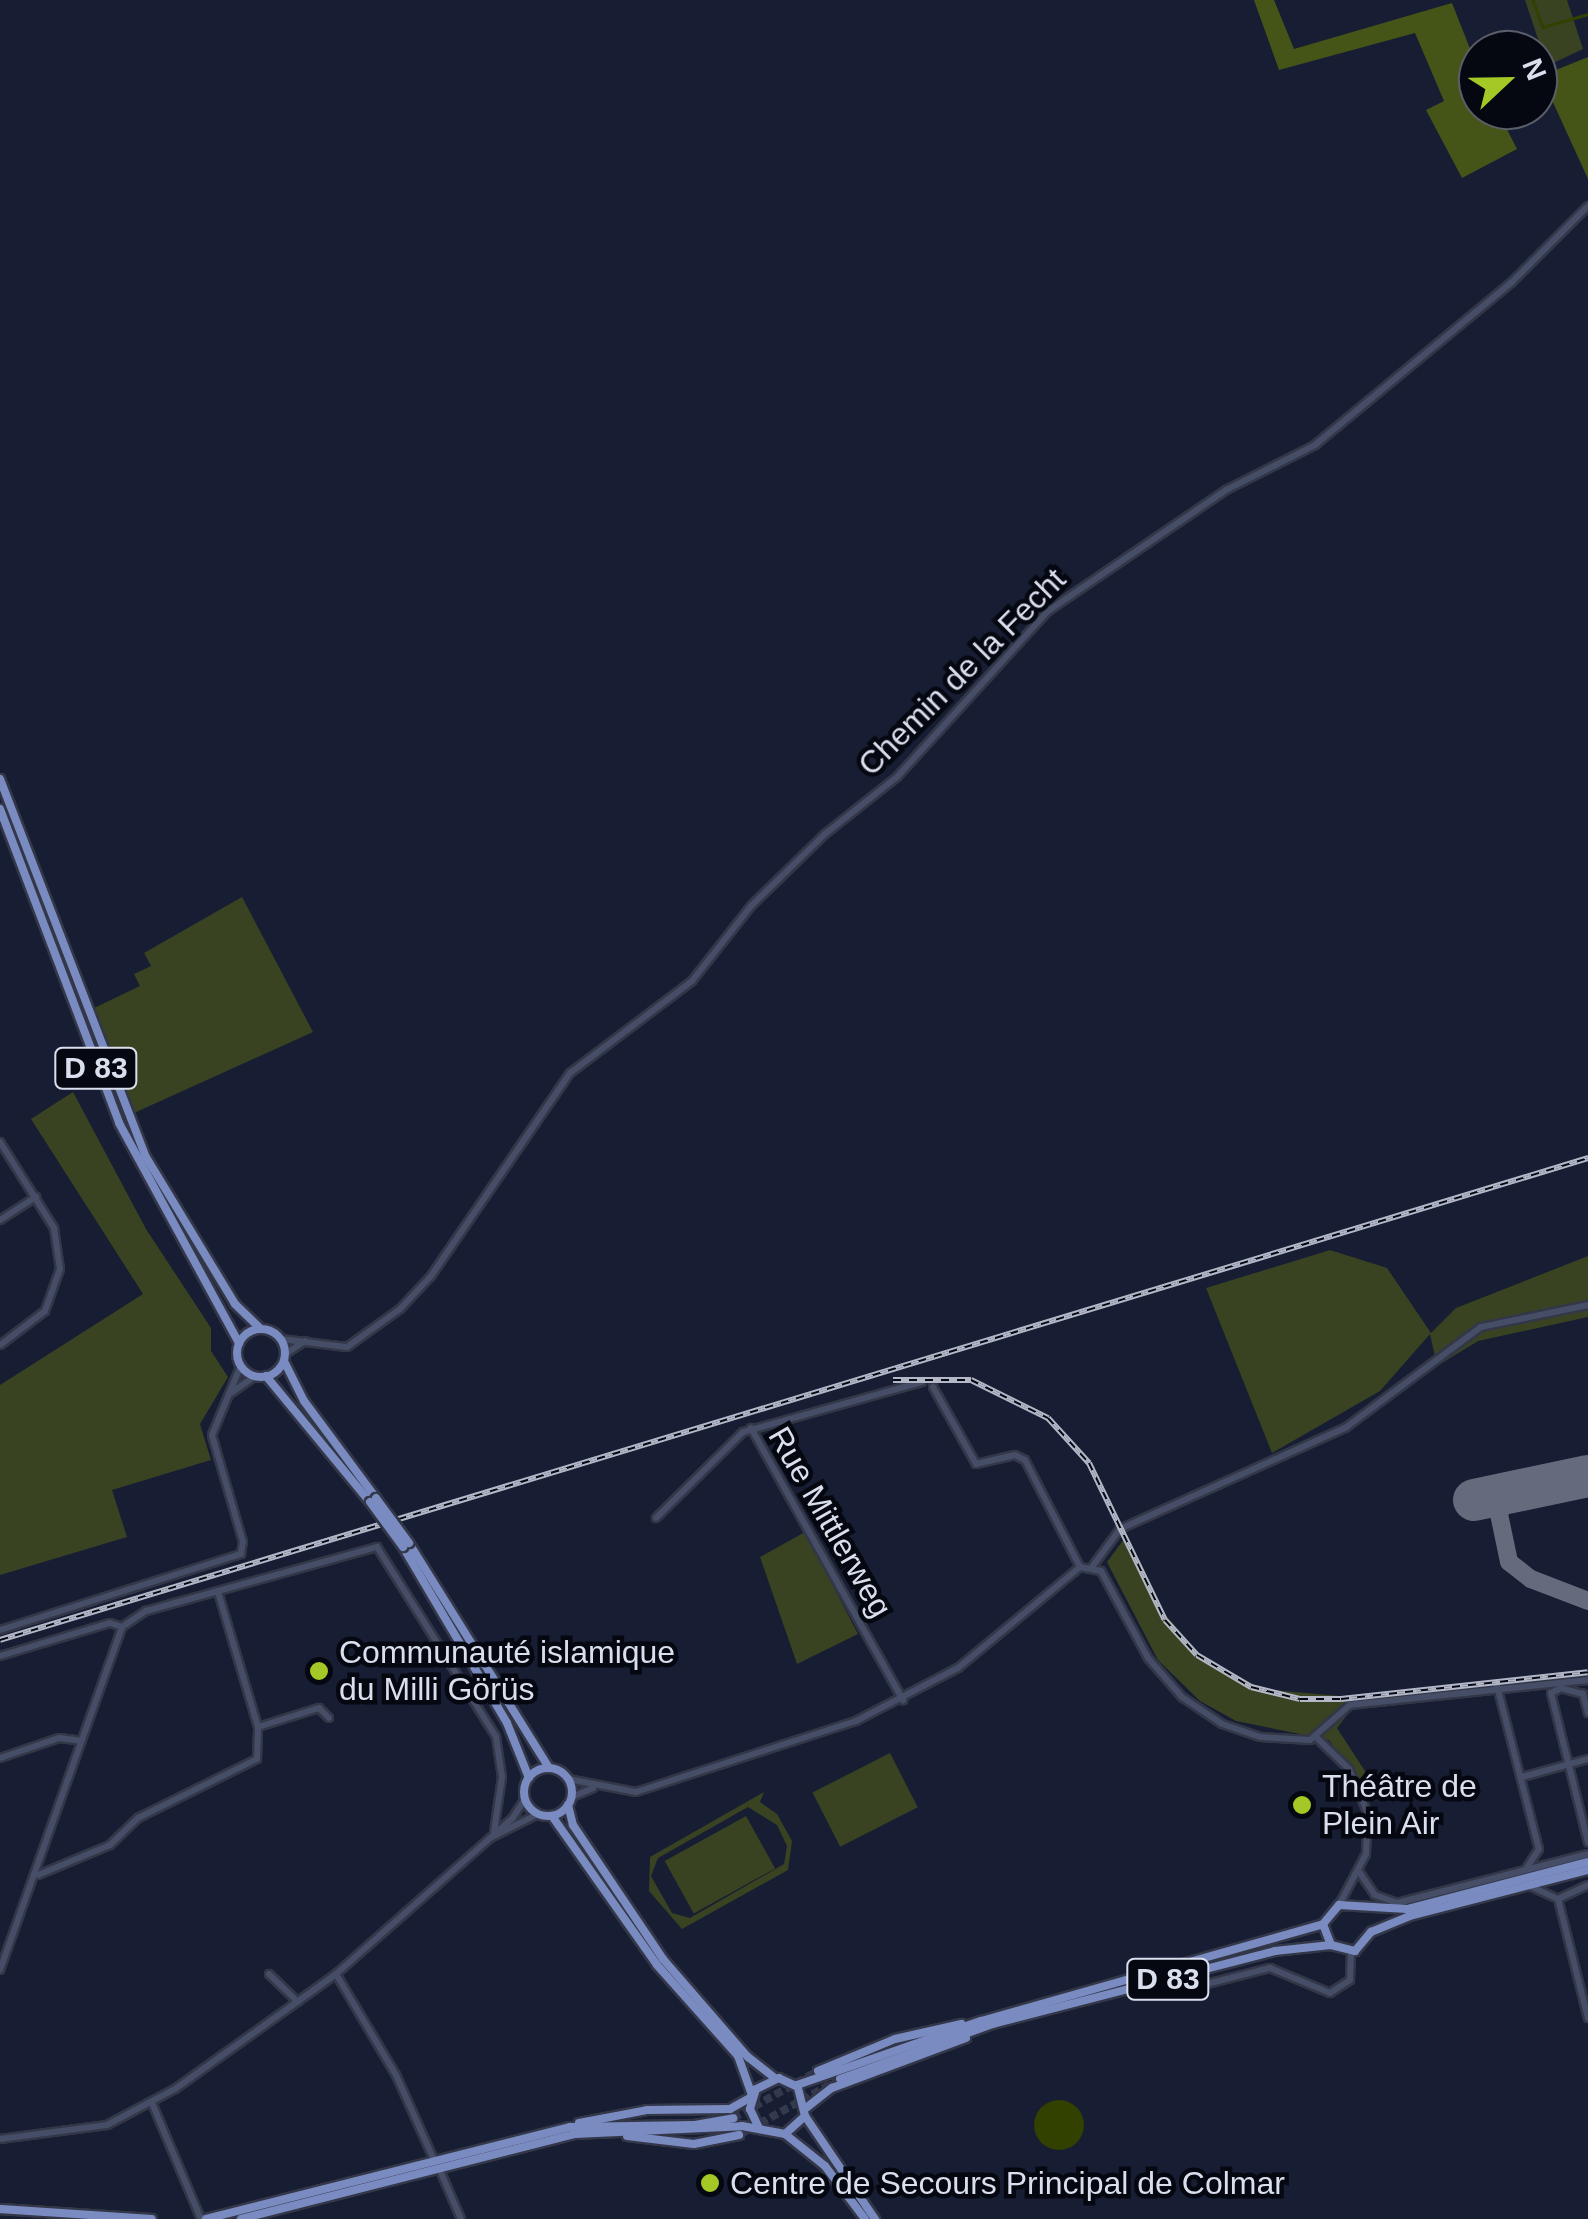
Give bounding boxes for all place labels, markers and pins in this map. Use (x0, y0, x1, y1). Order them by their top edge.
place label: Communauté islamique du Milli Görüs (339, 1634, 675, 1709)
marker: Communauté islamique du Milli Görüs (308, 1660, 330, 1682)
place label: Théâtre de Plein Air (1322, 1768, 1477, 1843)
marker: Théâtre de Plein Air (1291, 1794, 1313, 1816)
place label: Centre de Secours Principal de Colmar (730, 2164, 1285, 2202)
marker: Centre de Secours Principal de Colmar (699, 2172, 721, 2194)

